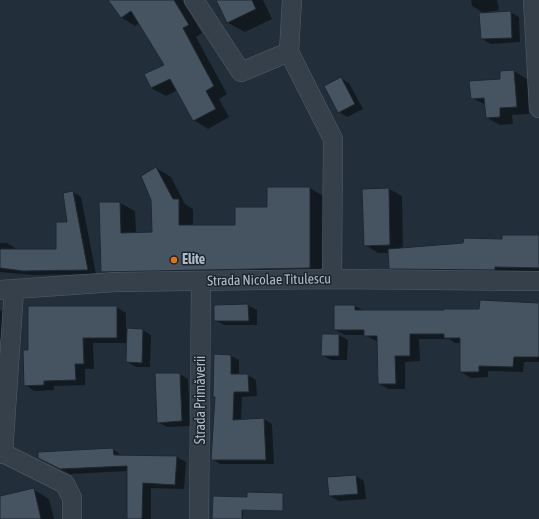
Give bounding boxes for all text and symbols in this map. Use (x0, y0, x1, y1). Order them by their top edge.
place label: Elite (182, 252, 205, 268)
marker: Elite (169, 255, 179, 265)
street label: Strada Nicolae Titulescu (207, 271, 331, 289)
street label: Strada Primăverii (193, 356, 209, 444)

